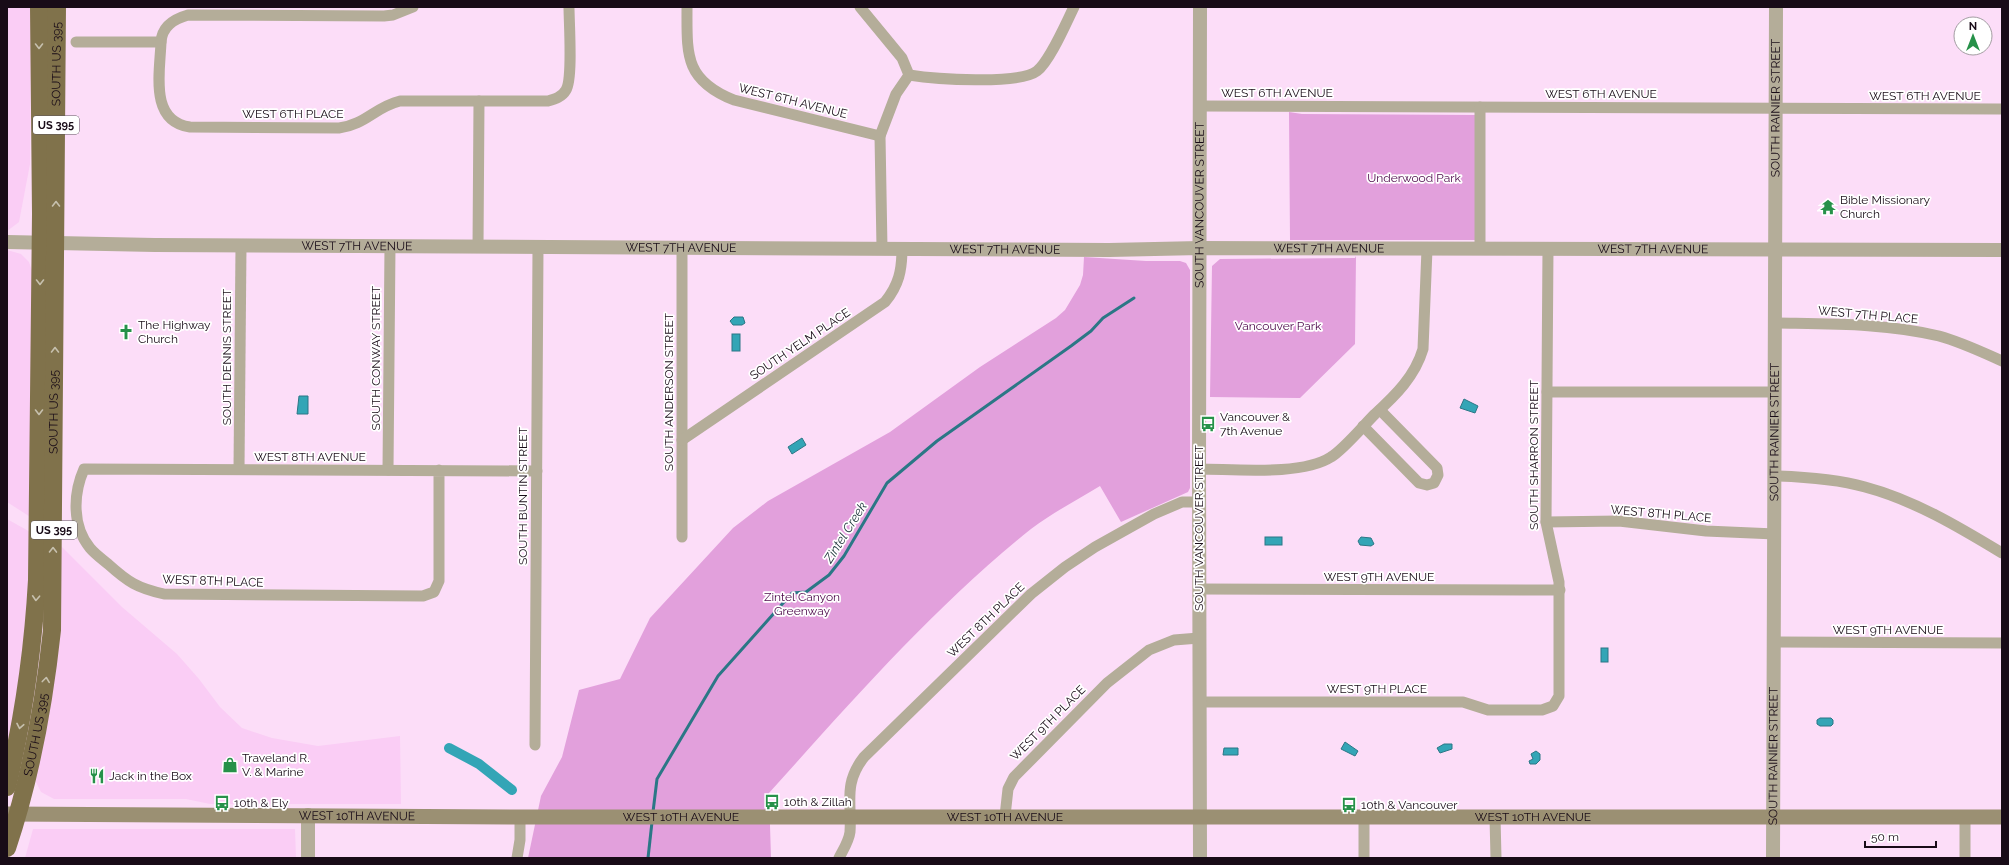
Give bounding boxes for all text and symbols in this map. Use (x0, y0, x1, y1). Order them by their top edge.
north arrow (1953, 16, 1993, 56)
text: N (1969, 20, 1977, 33)
street label: SOUTH US 395 (49, 22, 64, 106)
street label: SOUTH RAINIER STREET (1768, 38, 1783, 177)
one-way arrow (35, 43, 43, 49)
street label: WEST 6TH AVENUE (737, 81, 849, 121)
street label: WEST 6TH AVENUE (1221, 86, 1333, 100)
street label: WEST 6TH AVENUE (1545, 87, 1657, 101)
street label: WEST 6TH AVENUE (1869, 89, 1981, 103)
street label: WEST 6TH PLACE (242, 107, 344, 121)
road number: US 395 (33, 116, 79, 134)
street label: SOUTH VANCOUVER STREET (1192, 121, 1207, 288)
park label: Underwood Park (1367, 171, 1461, 185)
place label: Bible Missionary Church (1840, 193, 1931, 221)
temple icon: Bible Missionary Church (1819, 198, 1837, 216)
one-way arrow (52, 201, 60, 207)
street label: WEST 7TH AVENUE (302, 239, 412, 253)
street label: WEST 7TH AVENUE (626, 240, 736, 255)
street label: WEST 7TH AVENUE (1274, 241, 1384, 255)
street label: WEST 7TH AVENUE (950, 242, 1060, 257)
street label: WEST 7TH AVENUE (1598, 242, 1708, 256)
one-way arrow (36, 279, 44, 285)
street label: SOUTH CONWAY STREET (369, 285, 383, 430)
street label: SOUTH DENNIS STREET (220, 288, 234, 425)
street label: WEST 7TH PLACE (1817, 304, 1919, 326)
street label: SOUTH YELM PLACE (747, 305, 853, 383)
street label: SOUTH ANDERSON STREET (662, 312, 676, 471)
place label: The Highway Church (138, 318, 211, 346)
park label: Vancouver Park (1235, 319, 1322, 333)
church icon: The Highway Church (117, 323, 135, 341)
one-way arrow (51, 347, 59, 353)
street label: SOUTH RAINIER STREET (1767, 362, 1782, 501)
street label: SOUTH US 395 (46, 370, 61, 454)
street label: SOUTH SHARRON STREET (1527, 379, 1541, 530)
one-way arrow (35, 409, 43, 415)
place label: Vancouver & 7th Avenue (1220, 410, 1290, 438)
bus stop icon: Vancouver & 7th Avenue (1199, 415, 1217, 433)
street label: SOUTH BUNTIN STREET (516, 426, 530, 565)
street label: SOUTH VANCOUVER STREET (1192, 444, 1206, 611)
street label: WEST 8TH AVENUE (254, 450, 366, 464)
water label: Zintel Creek (820, 499, 870, 566)
street label: WEST 8TH PLACE (1610, 503, 1712, 525)
road number: US 395 (31, 521, 77, 539)
one-way arrow (49, 547, 58, 553)
street label: WEST 9TH AVENUE (1324, 570, 1434, 584)
street label: WEST 8TH PLACE (162, 572, 264, 590)
street label: WEST 8TH PLACE (945, 580, 1027, 660)
park label: Zintel Canyon Greenway (764, 590, 840, 618)
one-way arrow (32, 595, 40, 601)
street label: WEST 9TH AVENUE (1833, 623, 1943, 637)
one-way arrow (42, 677, 51, 683)
street label: WEST 9TH PLACE (1327, 682, 1427, 696)
street label: WEST 9TH PLACE (1008, 683, 1088, 763)
street label: SOUTH RAINIER STREET (1766, 686, 1781, 825)
street label: SOUTH US 395 (21, 692, 51, 778)
one-way arrow (16, 723, 24, 729)
place label: Traveland R. V. & Marine (242, 751, 309, 779)
shop icon: Traveland R. V. & Marine (221, 756, 239, 774)
restaurant icon: Jack in the Box (88, 767, 106, 785)
place label: Jack in the Box (109, 769, 192, 783)
bus stop icon: 10th & Zillah (763, 793, 781, 811)
bus stop icon: 10th & Ely (213, 794, 231, 812)
place label: 10th & Zillah (784, 795, 852, 809)
place label: 10th & Ely (234, 796, 289, 810)
bus stop icon: 10th & Vancouver (1340, 796, 1358, 814)
place label: 10th & Vancouver (1361, 798, 1458, 812)
street label: WEST 10TH AVENUE (299, 809, 415, 823)
street label: WEST 10TH AVENUE (623, 810, 739, 824)
street label: WEST 10TH AVENUE (947, 810, 1063, 824)
street label: WEST 10TH AVENUE (1475, 810, 1591, 824)
scale bar (1865, 823, 1936, 849)
text: 50 m (1871, 830, 1899, 844)

